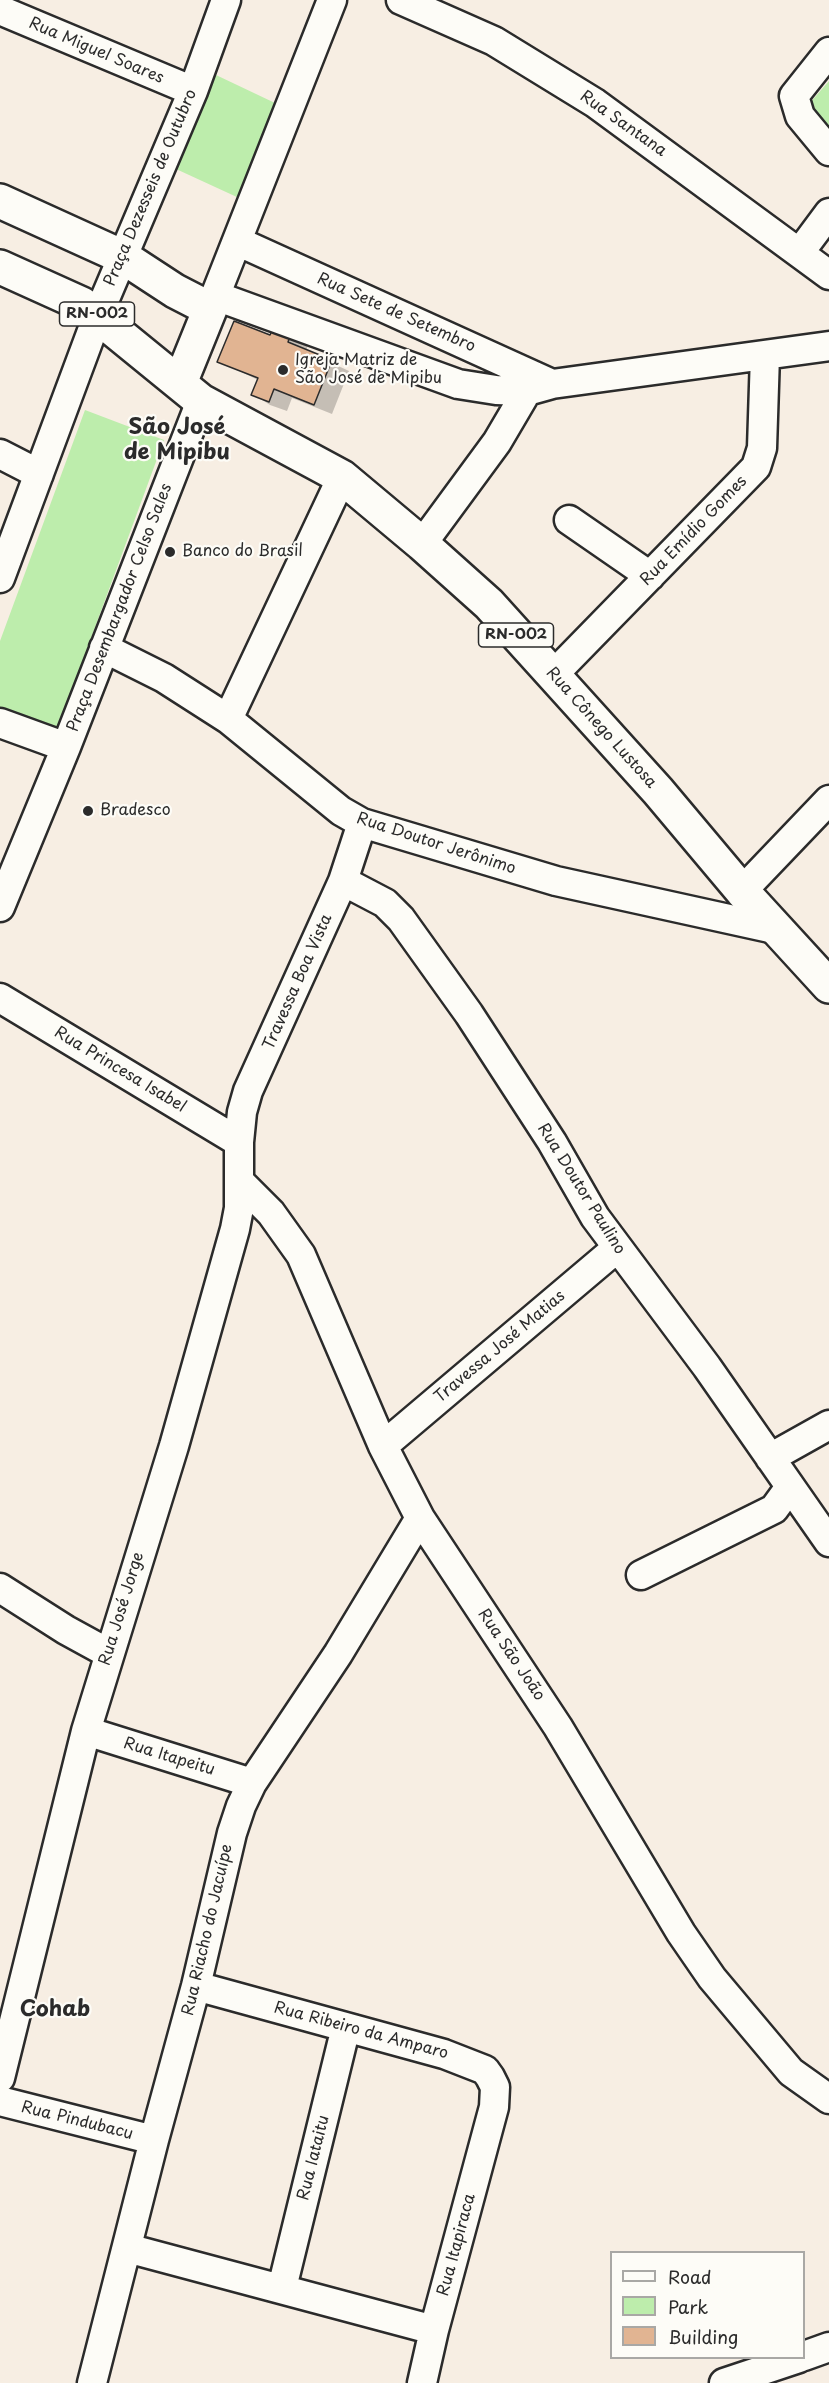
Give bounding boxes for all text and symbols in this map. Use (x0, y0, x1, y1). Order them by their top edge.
street label: Rua Miguel Soares (26, 14, 166, 88)
street label: Praça Dezesseis de Outubro (101, 87, 201, 289)
street label: Rua Santana (576, 87, 670, 161)
street label: Rua Sete de Setembro (314, 269, 478, 357)
road number: RN-002 (60, 302, 134, 326)
place label: Igreja Matriz de São José de Mipibu (295, 351, 442, 389)
marker: Igreja Matriz de São José de Mipibu (276, 363, 290, 377)
district label: São José de Mipibu (124, 415, 230, 466)
street label: Rua Emídio Gomes (637, 472, 751, 590)
street label: Praça Desembargador Celso Sales (64, 481, 176, 735)
place label: Banco do Brasil (182, 542, 303, 562)
marker: Banco do Brasil (163, 545, 177, 559)
road number: RN-002 (478, 623, 554, 647)
street label: Rua Cônego Lustosa (542, 664, 660, 792)
place label: Bradesco (100, 801, 171, 821)
marker: Bradesco (81, 804, 95, 818)
street label: Rua Doutor Jerônimo (354, 809, 518, 879)
street label: Travessa Boa Vista (259, 911, 337, 1053)
street label: Rua Princesa Isabel (51, 1023, 189, 1117)
street label: Rua Doutor Paulino (533, 1120, 629, 1258)
street label: Travessa José Matias (431, 1287, 569, 1407)
street label: Rua José Jorge (96, 1550, 148, 1668)
street label: Rua São João (473, 1605, 549, 1705)
street label: Rua Itapeitu (121, 1734, 217, 1780)
street label: Rua Riacho do Jacuípe (179, 1842, 237, 2018)
district label: Cohab (20, 1997, 90, 2023)
street label: Rua Ribeiro da Amparo (272, 1998, 450, 2064)
street label: Rua Pindubacu (19, 2098, 135, 2144)
street label: Rua Iataitu (294, 2113, 334, 2203)
street label: Rua Itapiraca (434, 2192, 480, 2298)
legend (610, 2251, 805, 2359)
text: Road (668, 2263, 712, 2290)
text: Park (668, 2293, 708, 2320)
text: Building (668, 2323, 738, 2350)

